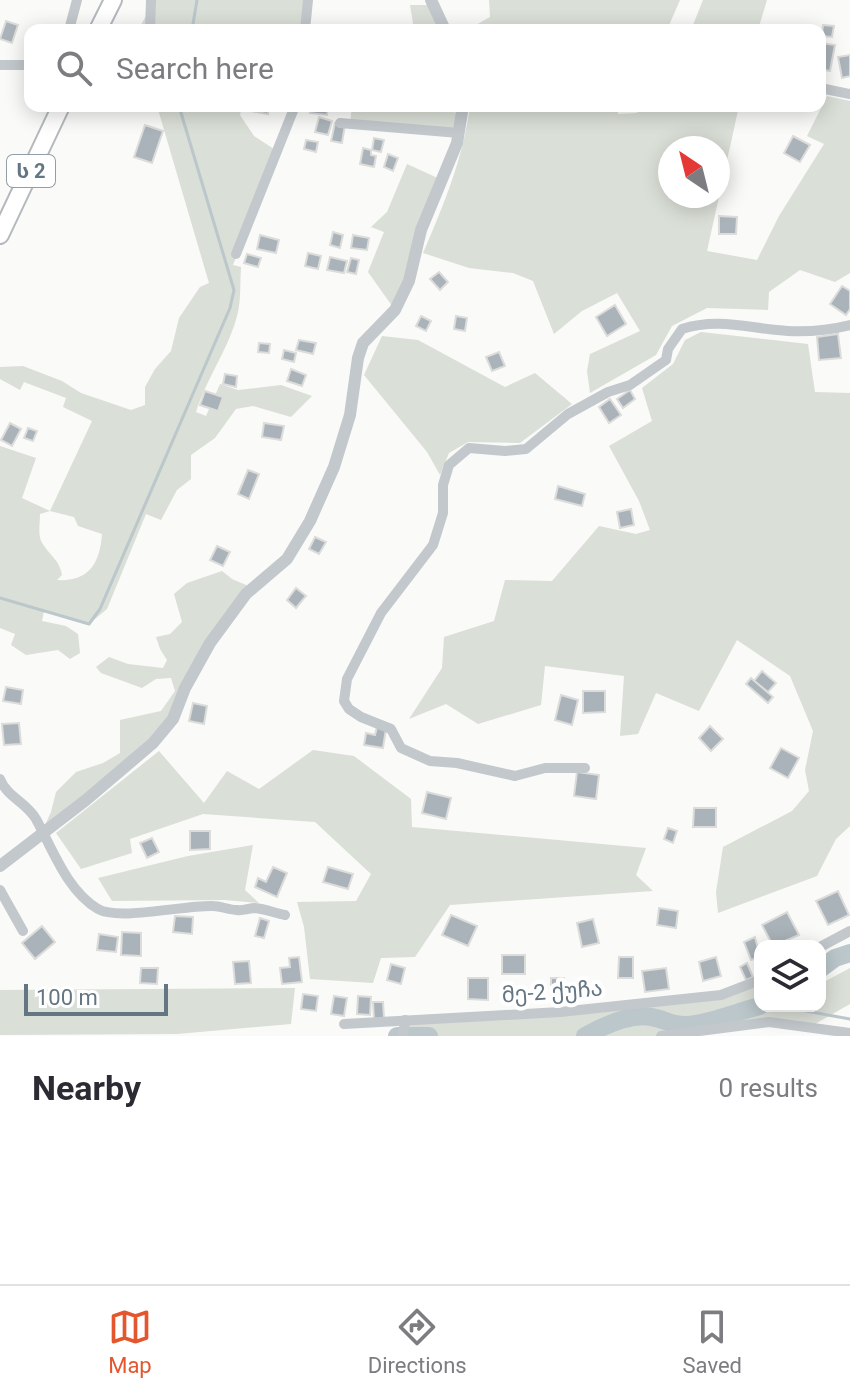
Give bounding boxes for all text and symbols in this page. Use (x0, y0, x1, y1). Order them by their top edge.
search box (24, 24, 826, 112)
icon: search (52, 46, 96, 90)
text: Search here (116, 51, 274, 86)
north arrow (658, 136, 730, 208)
road number: ს 2 (7, 155, 55, 187)
map controls (754, 940, 826, 1012)
button: layers (754, 940, 826, 1012)
street label: მე-2 ქუჩა (501, 976, 603, 1007)
scale bar (24, 980, 168, 1016)
text: 100 m (36, 985, 98, 1010)
text: Nearby (32, 1068, 141, 1108)
text: 0 results (719, 1073, 818, 1103)
tab: Map (108, 1305, 152, 1378)
tab: Directions (368, 1305, 467, 1378)
tab: Saved (683, 1305, 742, 1378)

